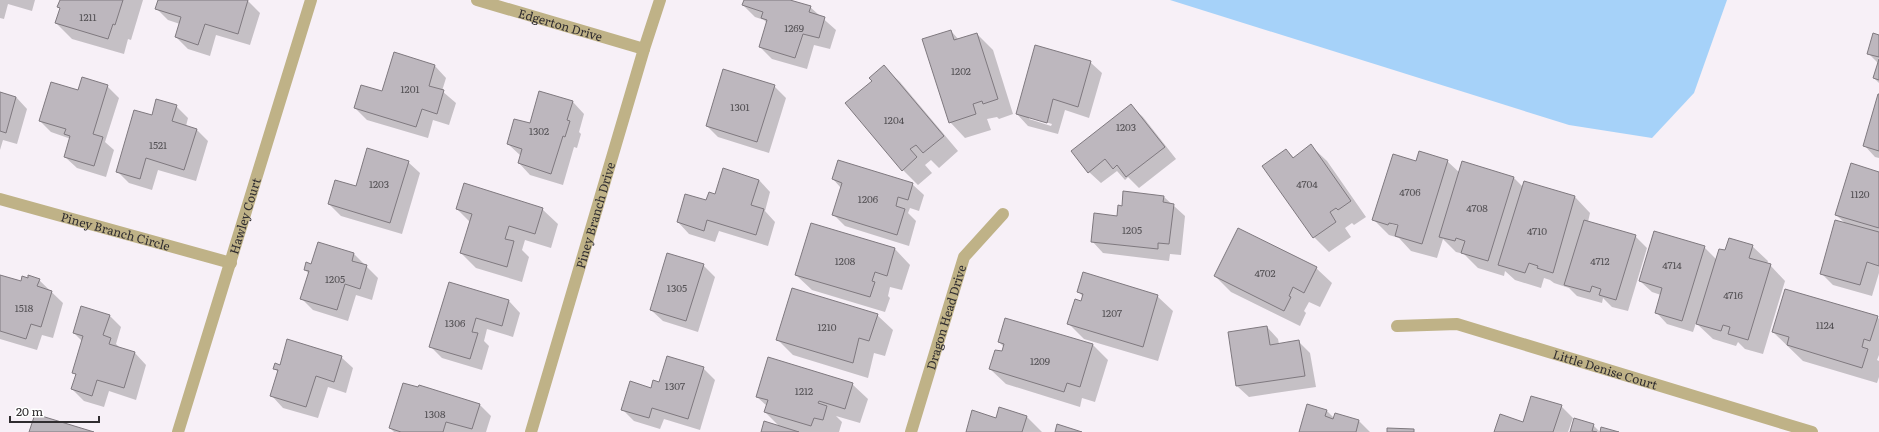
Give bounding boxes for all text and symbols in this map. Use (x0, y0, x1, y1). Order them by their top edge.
street label: Edgerton Drive (516, 4, 605, 45)
house number: 1211 (79, 9, 97, 24)
house number: 1269 (784, 20, 804, 35)
house number: 1202 (951, 63, 971, 78)
house number: 1201 (401, 81, 420, 96)
house number: 1301 (730, 99, 750, 114)
house number: 1204 (884, 112, 905, 127)
house number: 1203 (1116, 119, 1136, 134)
house number: 1302 (529, 123, 549, 138)
house number: 1521 (149, 137, 167, 152)
street label: Piney Branch Drive (571, 160, 619, 271)
street label: Hawley Court (224, 175, 265, 256)
house number: 1203 (369, 176, 389, 191)
house number: 4704 (1296, 176, 1318, 191)
house number: 4706 (1399, 184, 1421, 199)
house number: 1120 (1851, 186, 1870, 201)
house number: 1206 (858, 191, 879, 206)
house number: 4708 (1466, 200, 1488, 215)
street label: Piney Branch Circle (59, 207, 172, 255)
house number: 1205 (1122, 222, 1142, 237)
house number: 4710 (1527, 223, 1547, 238)
house number: 1208 (835, 253, 856, 268)
house number: 4712 (1590, 253, 1610, 268)
house number: 4714 (1662, 257, 1682, 272)
street label: Dragon Head Drive (921, 262, 970, 372)
house number: 4702 (1255, 265, 1275, 280)
house number: 1205 (325, 271, 345, 286)
house number: 1305 (667, 280, 687, 295)
house number: 4716 (1723, 287, 1743, 302)
house number: 1518 (15, 300, 34, 315)
house number: 1207 (1102, 305, 1122, 320)
house number: 1306 (445, 315, 466, 330)
house number: 1124 (1816, 317, 1835, 332)
house number: 1210 (818, 319, 837, 334)
street label: Little Denise Court (1551, 345, 1660, 394)
house number: 1209 (1030, 353, 1050, 368)
house number: 1307 (665, 378, 685, 393)
house number: 1212 (795, 383, 813, 398)
scale bar (10, 398, 99, 424)
text: 20 m (16, 402, 43, 420)
house number: 1308 (425, 406, 446, 421)

